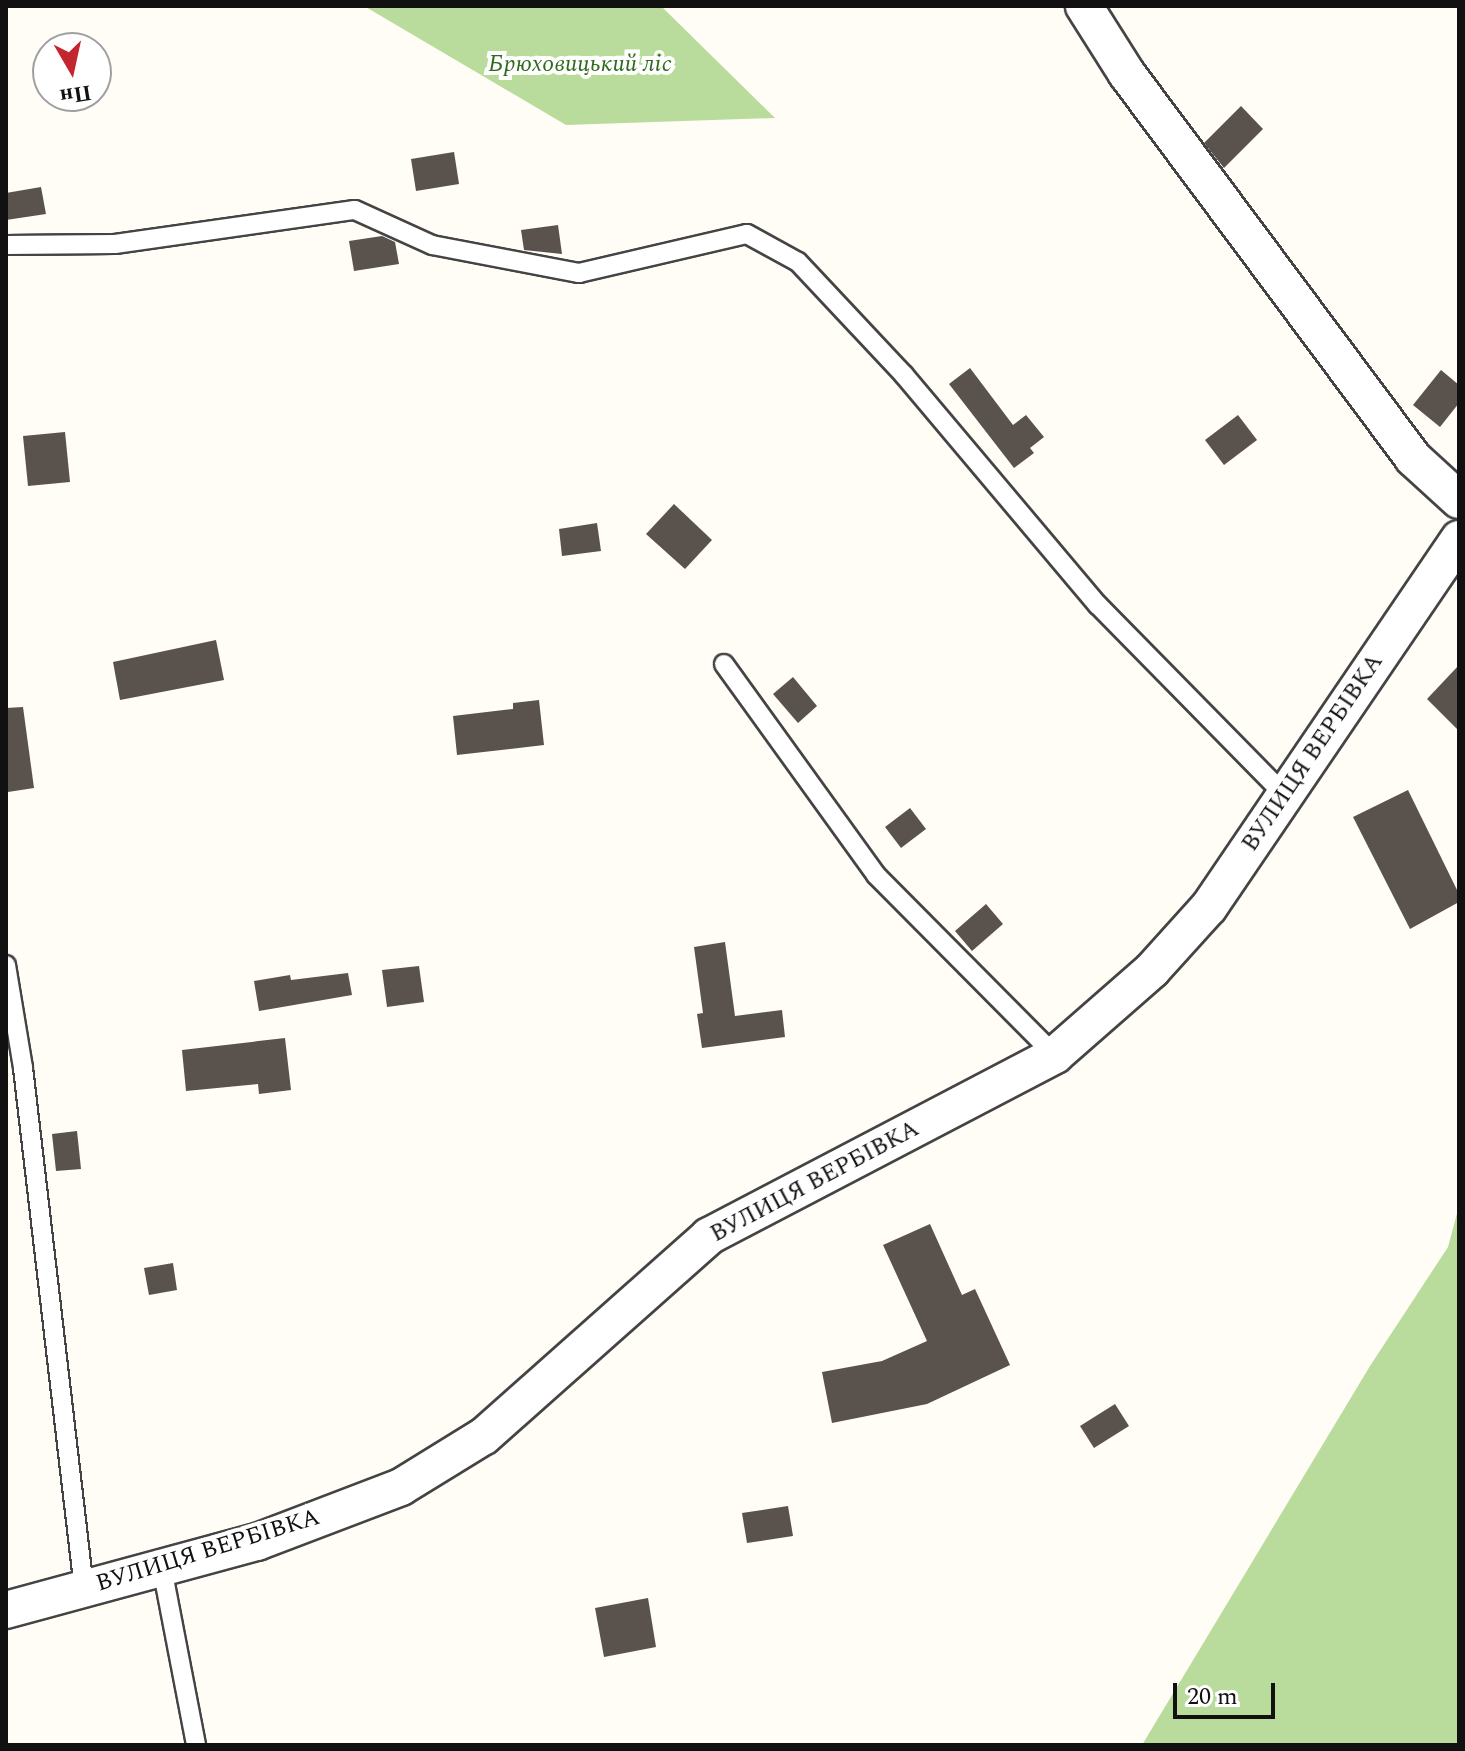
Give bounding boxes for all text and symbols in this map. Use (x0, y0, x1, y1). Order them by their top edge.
north arrow (32, 32, 112, 112)
park label: Брюховицький ліс (488, 51, 672, 79)
text: Пн (57, 75, 94, 113)
street label: ВУЛИЦЯ ВЕРБІВКА (1236, 649, 1390, 857)
street label: ВУЛИЦЯ ВЕРБІВКА (706, 1115, 924, 1249)
street label: ВУЛИЦЯ ВЕРБІВКА (93, 1503, 323, 1599)
scale bar (1177, 1667, 1279, 1717)
text: 20 m (1187, 1679, 1238, 1715)

